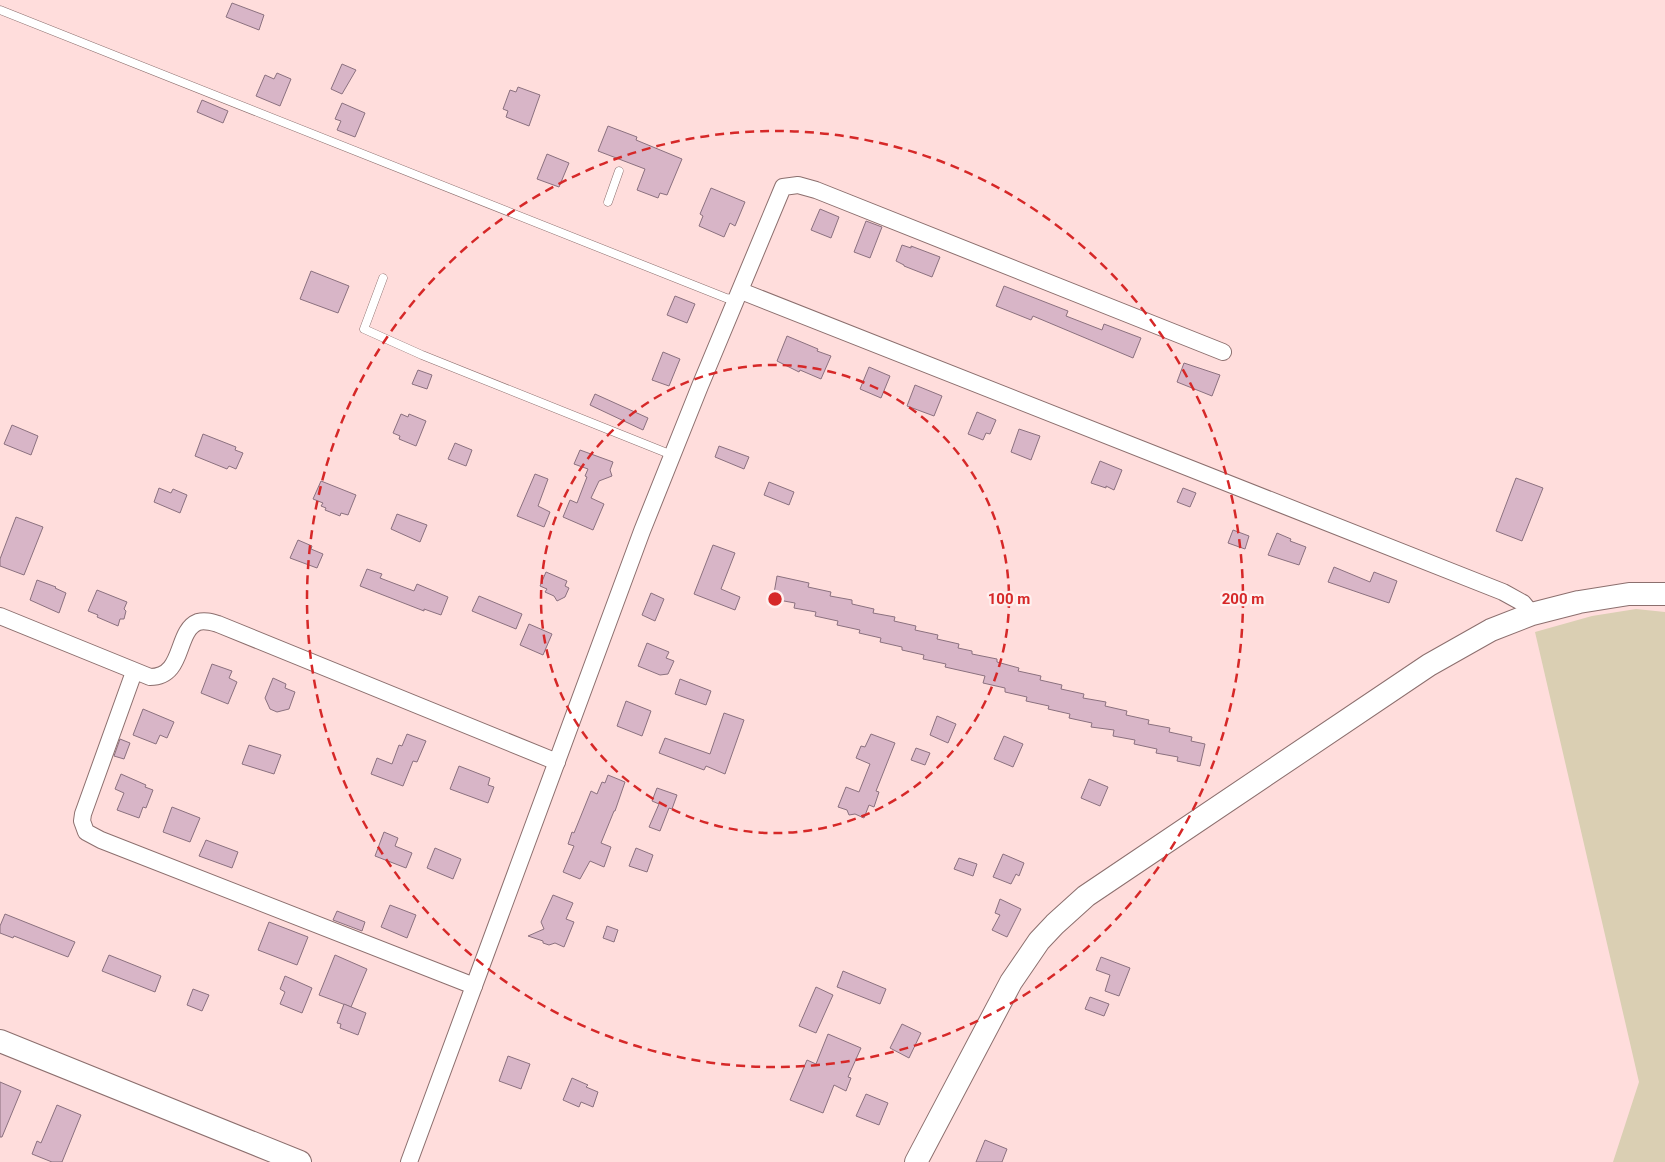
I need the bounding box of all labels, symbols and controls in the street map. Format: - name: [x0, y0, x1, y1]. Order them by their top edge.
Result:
- centre of rings: [766, 590, 784, 608]
- text: 100 m: [988, 590, 1030, 608]
- text: 200 m: [1222, 590, 1264, 608]

